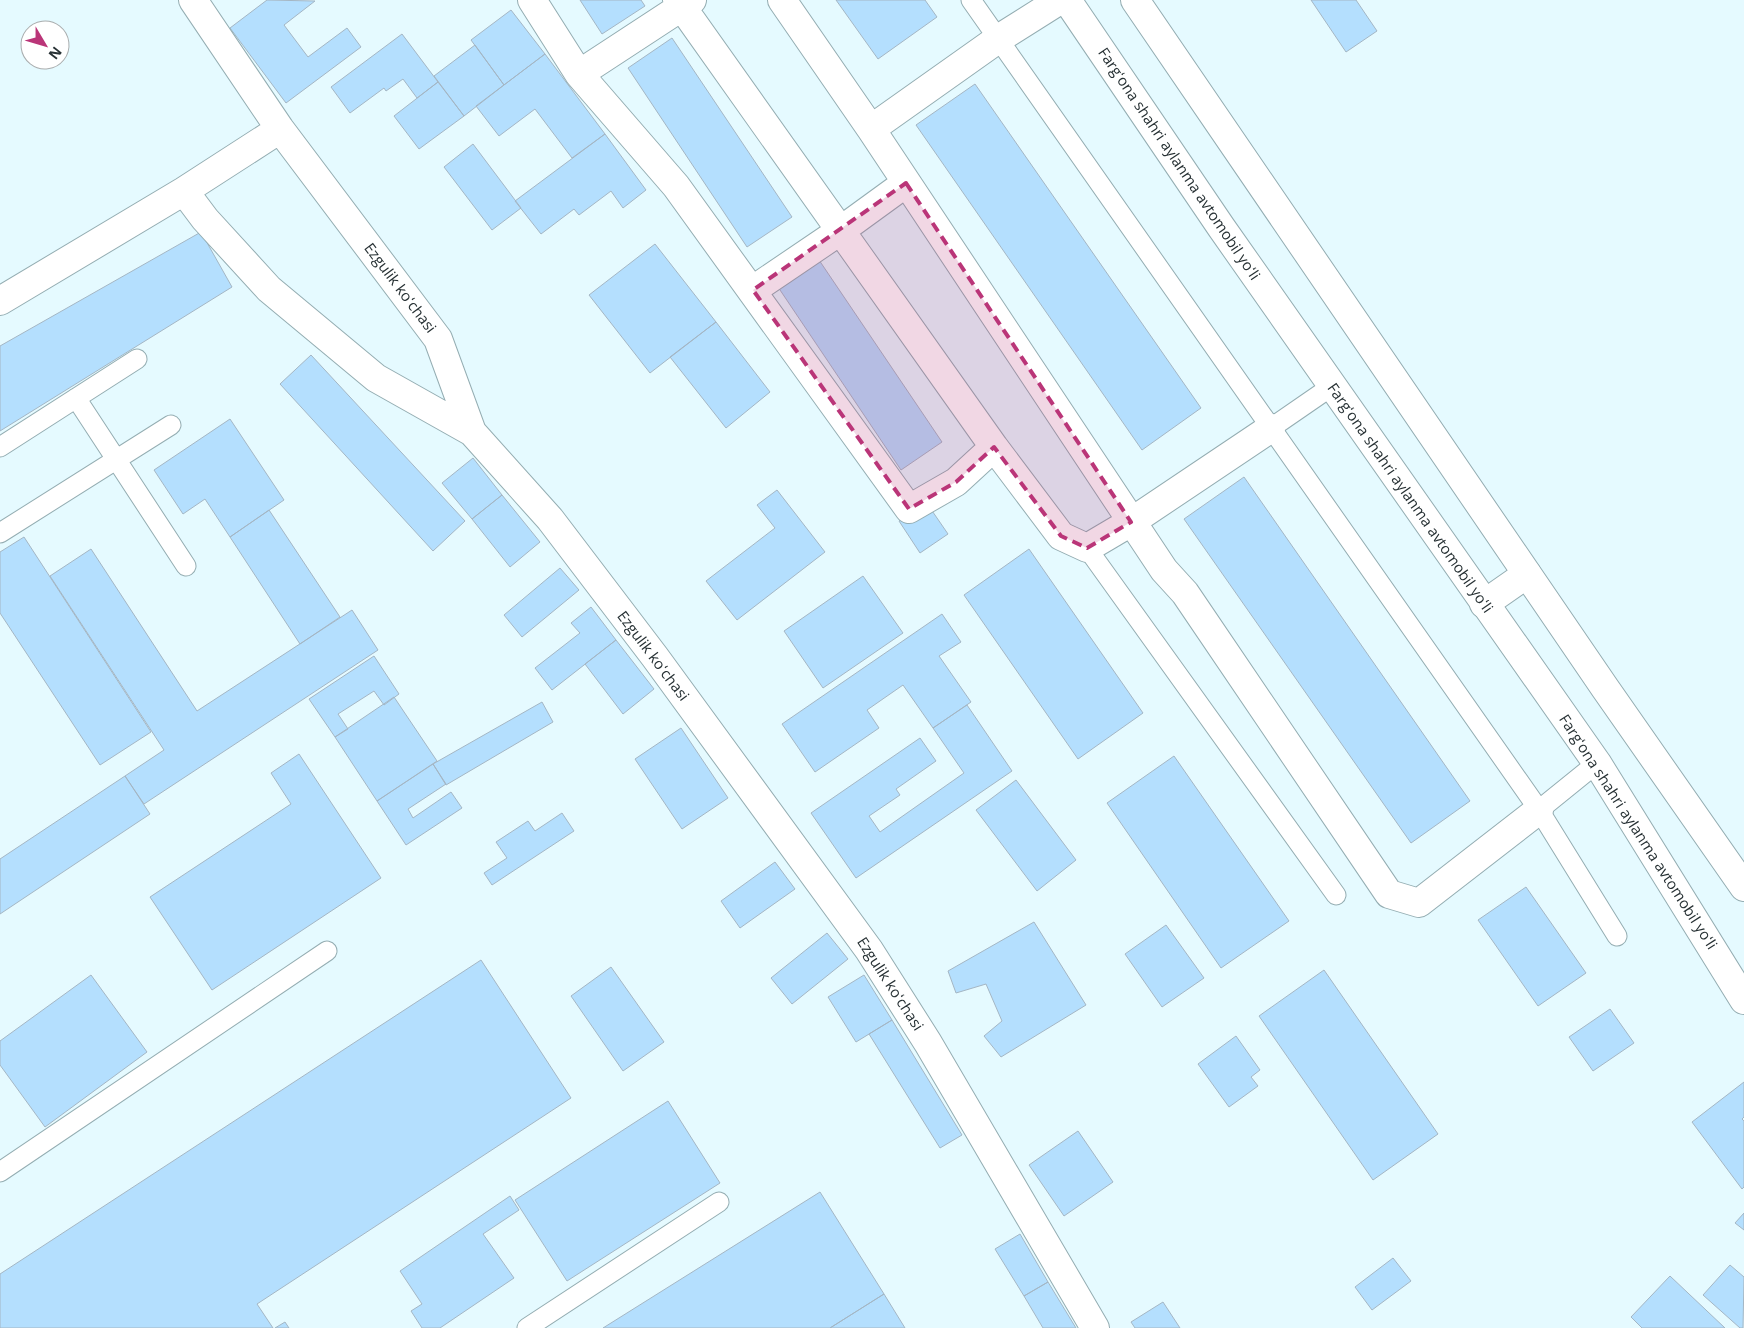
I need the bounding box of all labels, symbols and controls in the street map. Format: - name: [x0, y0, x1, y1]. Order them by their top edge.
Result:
- north arrow: [20, 20, 70, 70]
- text: N: [45, 43, 67, 64]
- street label: Fargʻona shahri aylanma avtomobil yoʻli: [1094, 43, 1265, 284]
- street label: Ezgulik koʻchasi: [360, 238, 441, 337]
- street label: Fargʻona shahri aylanma avtomobil yoʻli: [1323, 379, 1498, 616]
- street label: Ezgulik koʻchasi: [613, 606, 694, 705]
- street label: Fargʻona shahri aylanma avtomobil yoʻli: [1555, 710, 1722, 953]
- street label: Ezgulik koʻchasi: [853, 933, 929, 1034]

